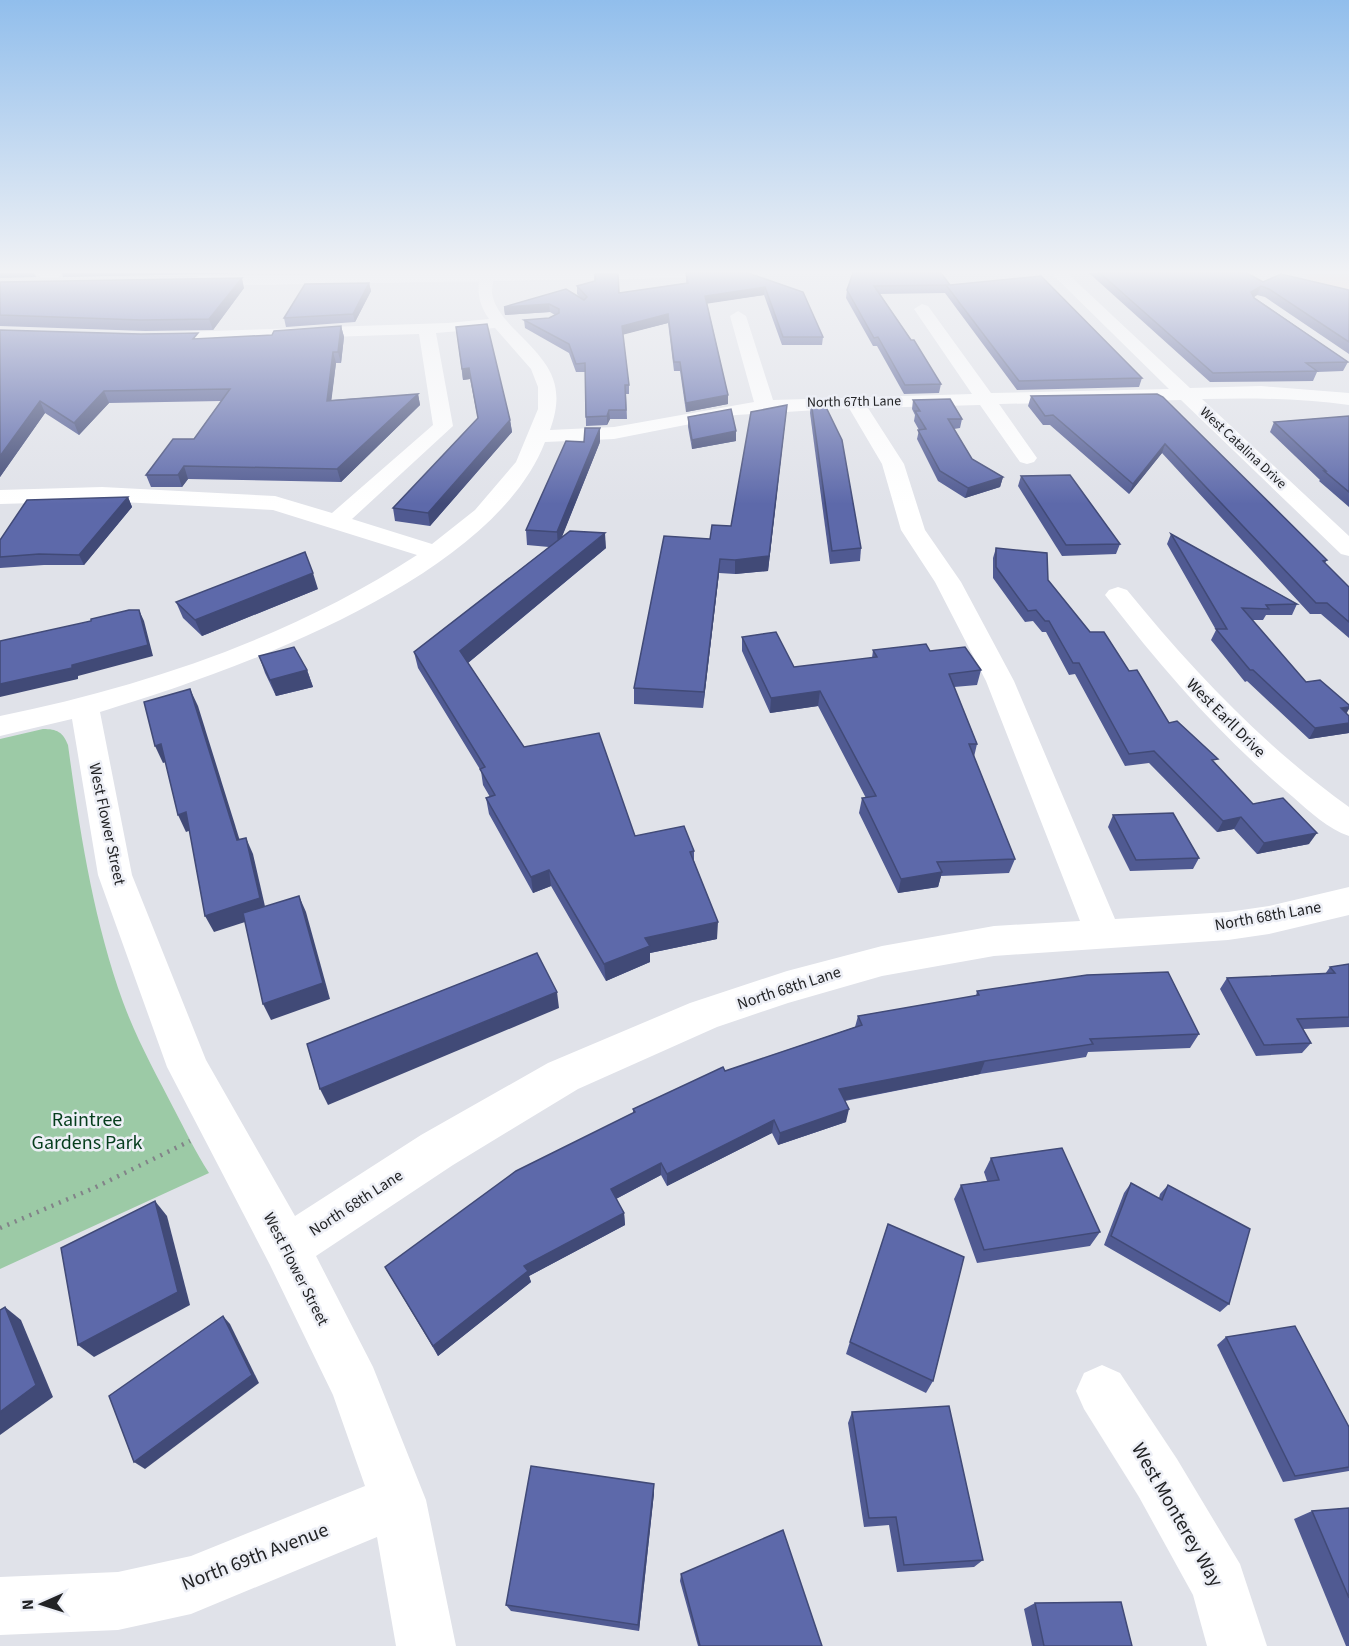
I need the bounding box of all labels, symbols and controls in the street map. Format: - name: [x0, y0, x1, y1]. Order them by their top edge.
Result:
- street label: North 67th Lane: [807, 391, 901, 413]
- street label: West Catalina Drive: [1195, 402, 1291, 494]
- street label: West Earll Drive: [1182, 674, 1270, 762]
- street label: West Flower Street: [83, 761, 131, 888]
- street label: North 68th Lane: [1213, 896, 1323, 936]
- street label: North 68th Lane: [734, 961, 844, 1015]
- park label: Raintree Gardens Park: [32, 1106, 143, 1157]
- street label: North 68th Lane: [305, 1164, 407, 1242]
- street label: West Flower Street: [258, 1209, 334, 1330]
- street label: West Monterey Way: [1124, 1438, 1230, 1593]
- street label: North 69th Avenue: [177, 1516, 333, 1598]
- north arrow: [12, 1574, 72, 1634]
- text: N: [17, 1599, 39, 1611]

